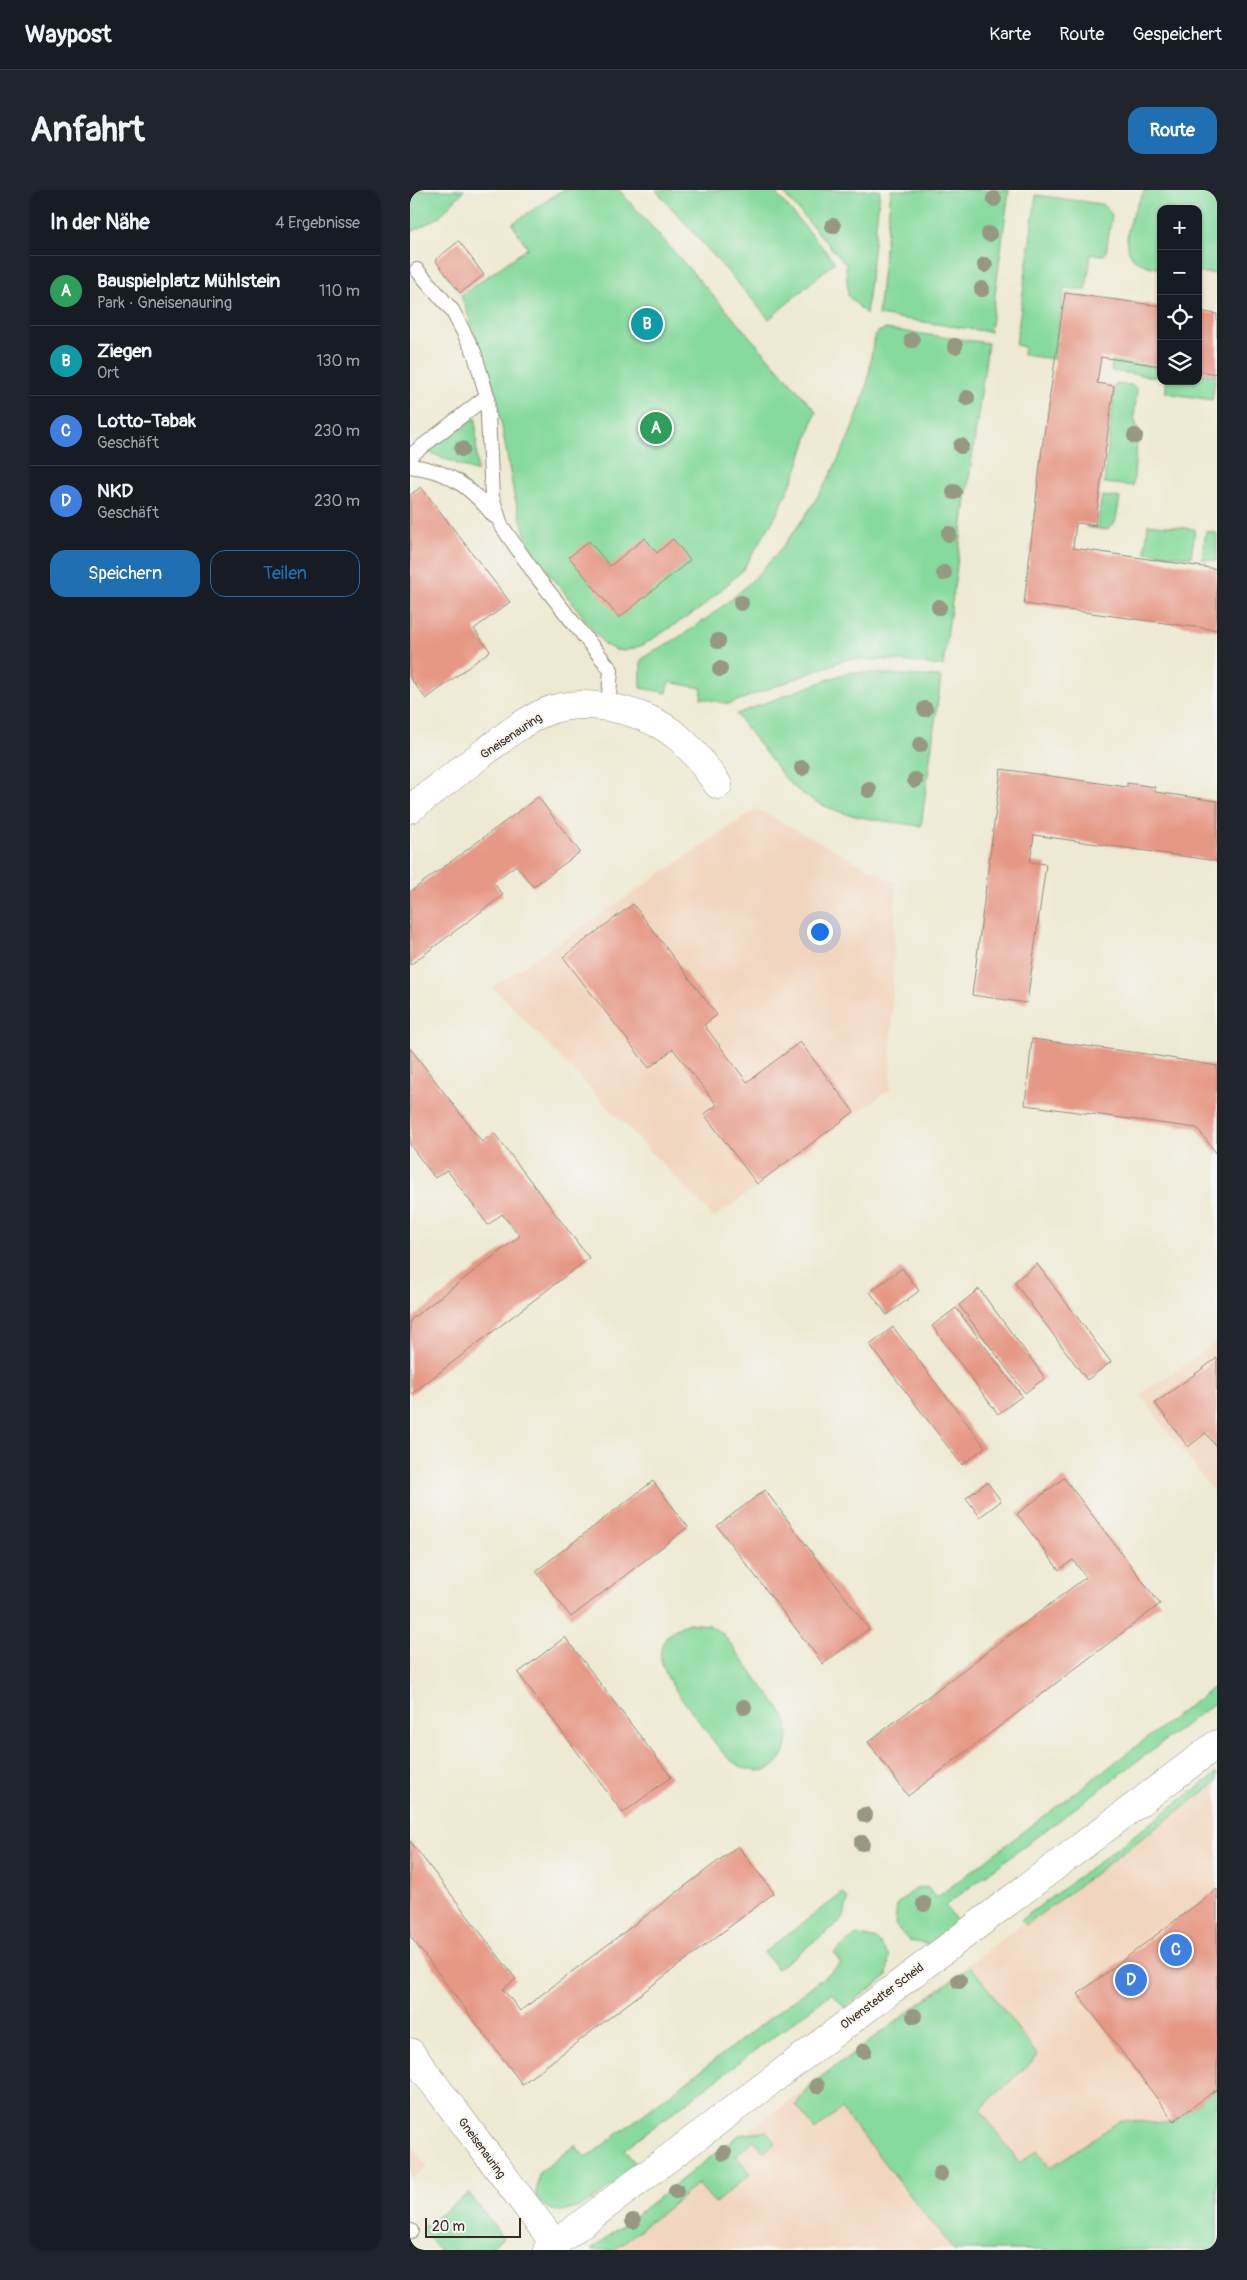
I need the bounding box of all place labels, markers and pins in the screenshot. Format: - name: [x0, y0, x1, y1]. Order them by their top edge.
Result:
- pin: B: [631, 305, 663, 343]
- pin: A: [640, 409, 672, 447]
- pin: C: [1160, 1931, 1192, 1969]
- pin: D: [1115, 1961, 1147, 1999]

